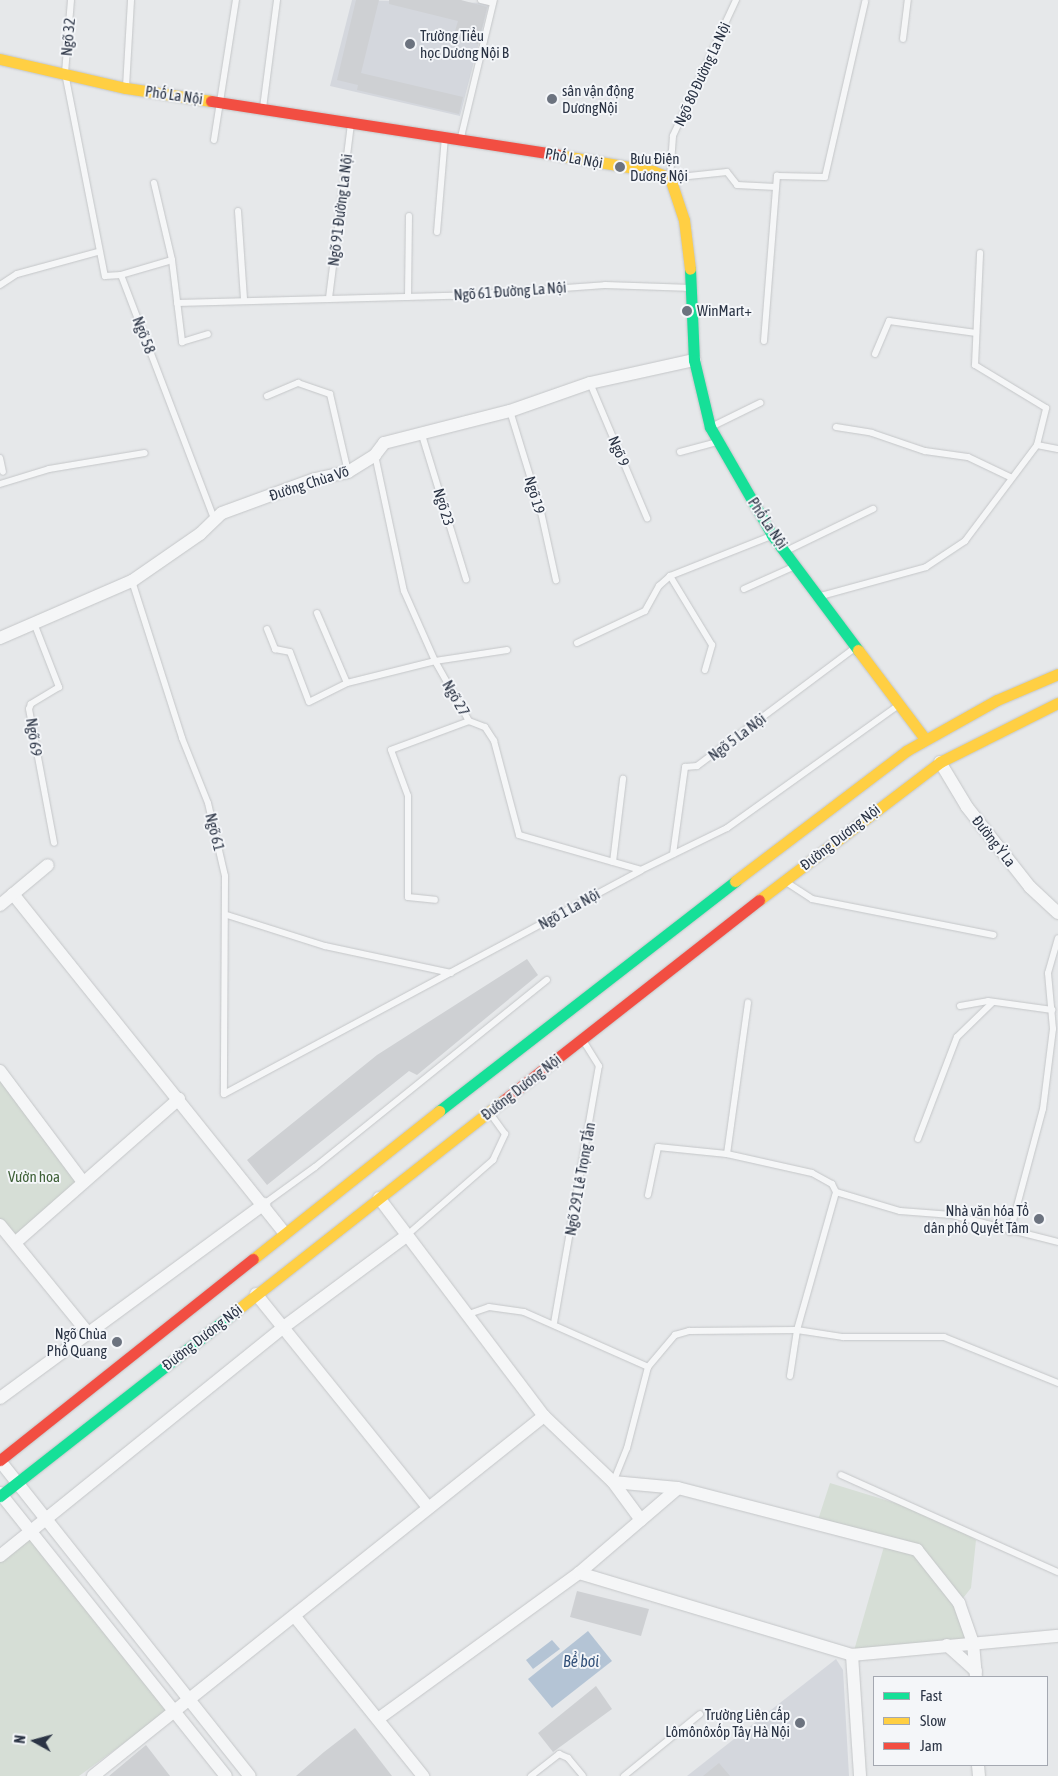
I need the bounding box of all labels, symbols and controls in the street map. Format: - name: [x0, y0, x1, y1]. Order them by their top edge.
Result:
- street label: Ngõ 32: [57, 17, 79, 57]
- street label: Ngõ 80 Đường La Nội: [670, 19, 734, 129]
- place label: Trường Tiểu học Dương Nội B: [420, 26, 509, 61]
- marker: Trường Tiểu học Dương Nội B: [404, 38, 416, 50]
- place label: sân vận động DươngNội: [562, 81, 634, 116]
- street label: Phố La Nội: [144, 82, 204, 108]
- marker: sân vận động DươngNội: [546, 93, 558, 105]
- street label: Phố La Nội: [544, 144, 604, 172]
- place label: Bưu Điện Dương Nội: [630, 149, 688, 184]
- street label: Ngõ 91 Đường La Nội: [324, 153, 356, 267]
- marker: Bưu Điện Dương Nội: [614, 161, 626, 173]
- street label: Ngõ 61 Đường La Nội: [453, 278, 567, 304]
- place label: WinMart+: [697, 302, 752, 320]
- marker: WinMart+: [681, 305, 693, 317]
- street label: Ngõ 58: [129, 314, 159, 356]
- street label: Ngõ 9: [605, 433, 633, 469]
- street label: Đường Chùa Võ: [267, 462, 351, 504]
- street label: Ngõ 19: [521, 474, 549, 516]
- street label: Ngõ 23: [430, 486, 458, 528]
- street label: Phố La Nội: [744, 494, 792, 552]
- street label: Ngõ 27: [439, 677, 473, 719]
- street label: Ngõ 5 La Nội: [705, 710, 769, 764]
- street label: Ngõ 69: [22, 717, 46, 757]
- street label: Đường Dương Nội: [797, 800, 883, 874]
- street label: Ngõ 61: [202, 811, 228, 853]
- street label: Đường Ỷ La: [968, 812, 1020, 870]
- street label: Ngõ 1 La Nội: [535, 885, 603, 933]
- street label: Đường Dương Nội: [478, 1050, 564, 1124]
- street label: Ngõ 291 Lê Trọng Tấn: [561, 1121, 599, 1237]
- park label: Vườn hoa: [8, 1168, 60, 1186]
- place label: Nhà văn hóa Tổ dân phố Quyết Tâm: [924, 1201, 1029, 1236]
- marker: Nhà văn hóa Tổ dân phố Quyết Tâm: [1033, 1213, 1045, 1225]
- street label: Đường Dương Nội: [159, 1300, 245, 1374]
- place label: Ngõ Chùa Phổ Quang: [47, 1324, 107, 1359]
- marker: Ngõ Chùa Phổ Quang: [111, 1336, 123, 1348]
- water label: Bể bơi: [563, 1651, 599, 1671]
- legend: [873, 1676, 1048, 1766]
- text: Fast: [920, 1687, 942, 1704]
- place label: Trường Liên cấp Lômônôxốp Tây Hà Nội: [665, 1705, 790, 1740]
- text: Slow: [920, 1712, 946, 1729]
- north arrow: [10, 1716, 60, 1766]
- marker: Trường Liên cấp Lômônôxốp Tây Hà Nội: [794, 1717, 806, 1729]
- text: N: [12, 1734, 29, 1744]
- text: Jam: [920, 1737, 943, 1754]

